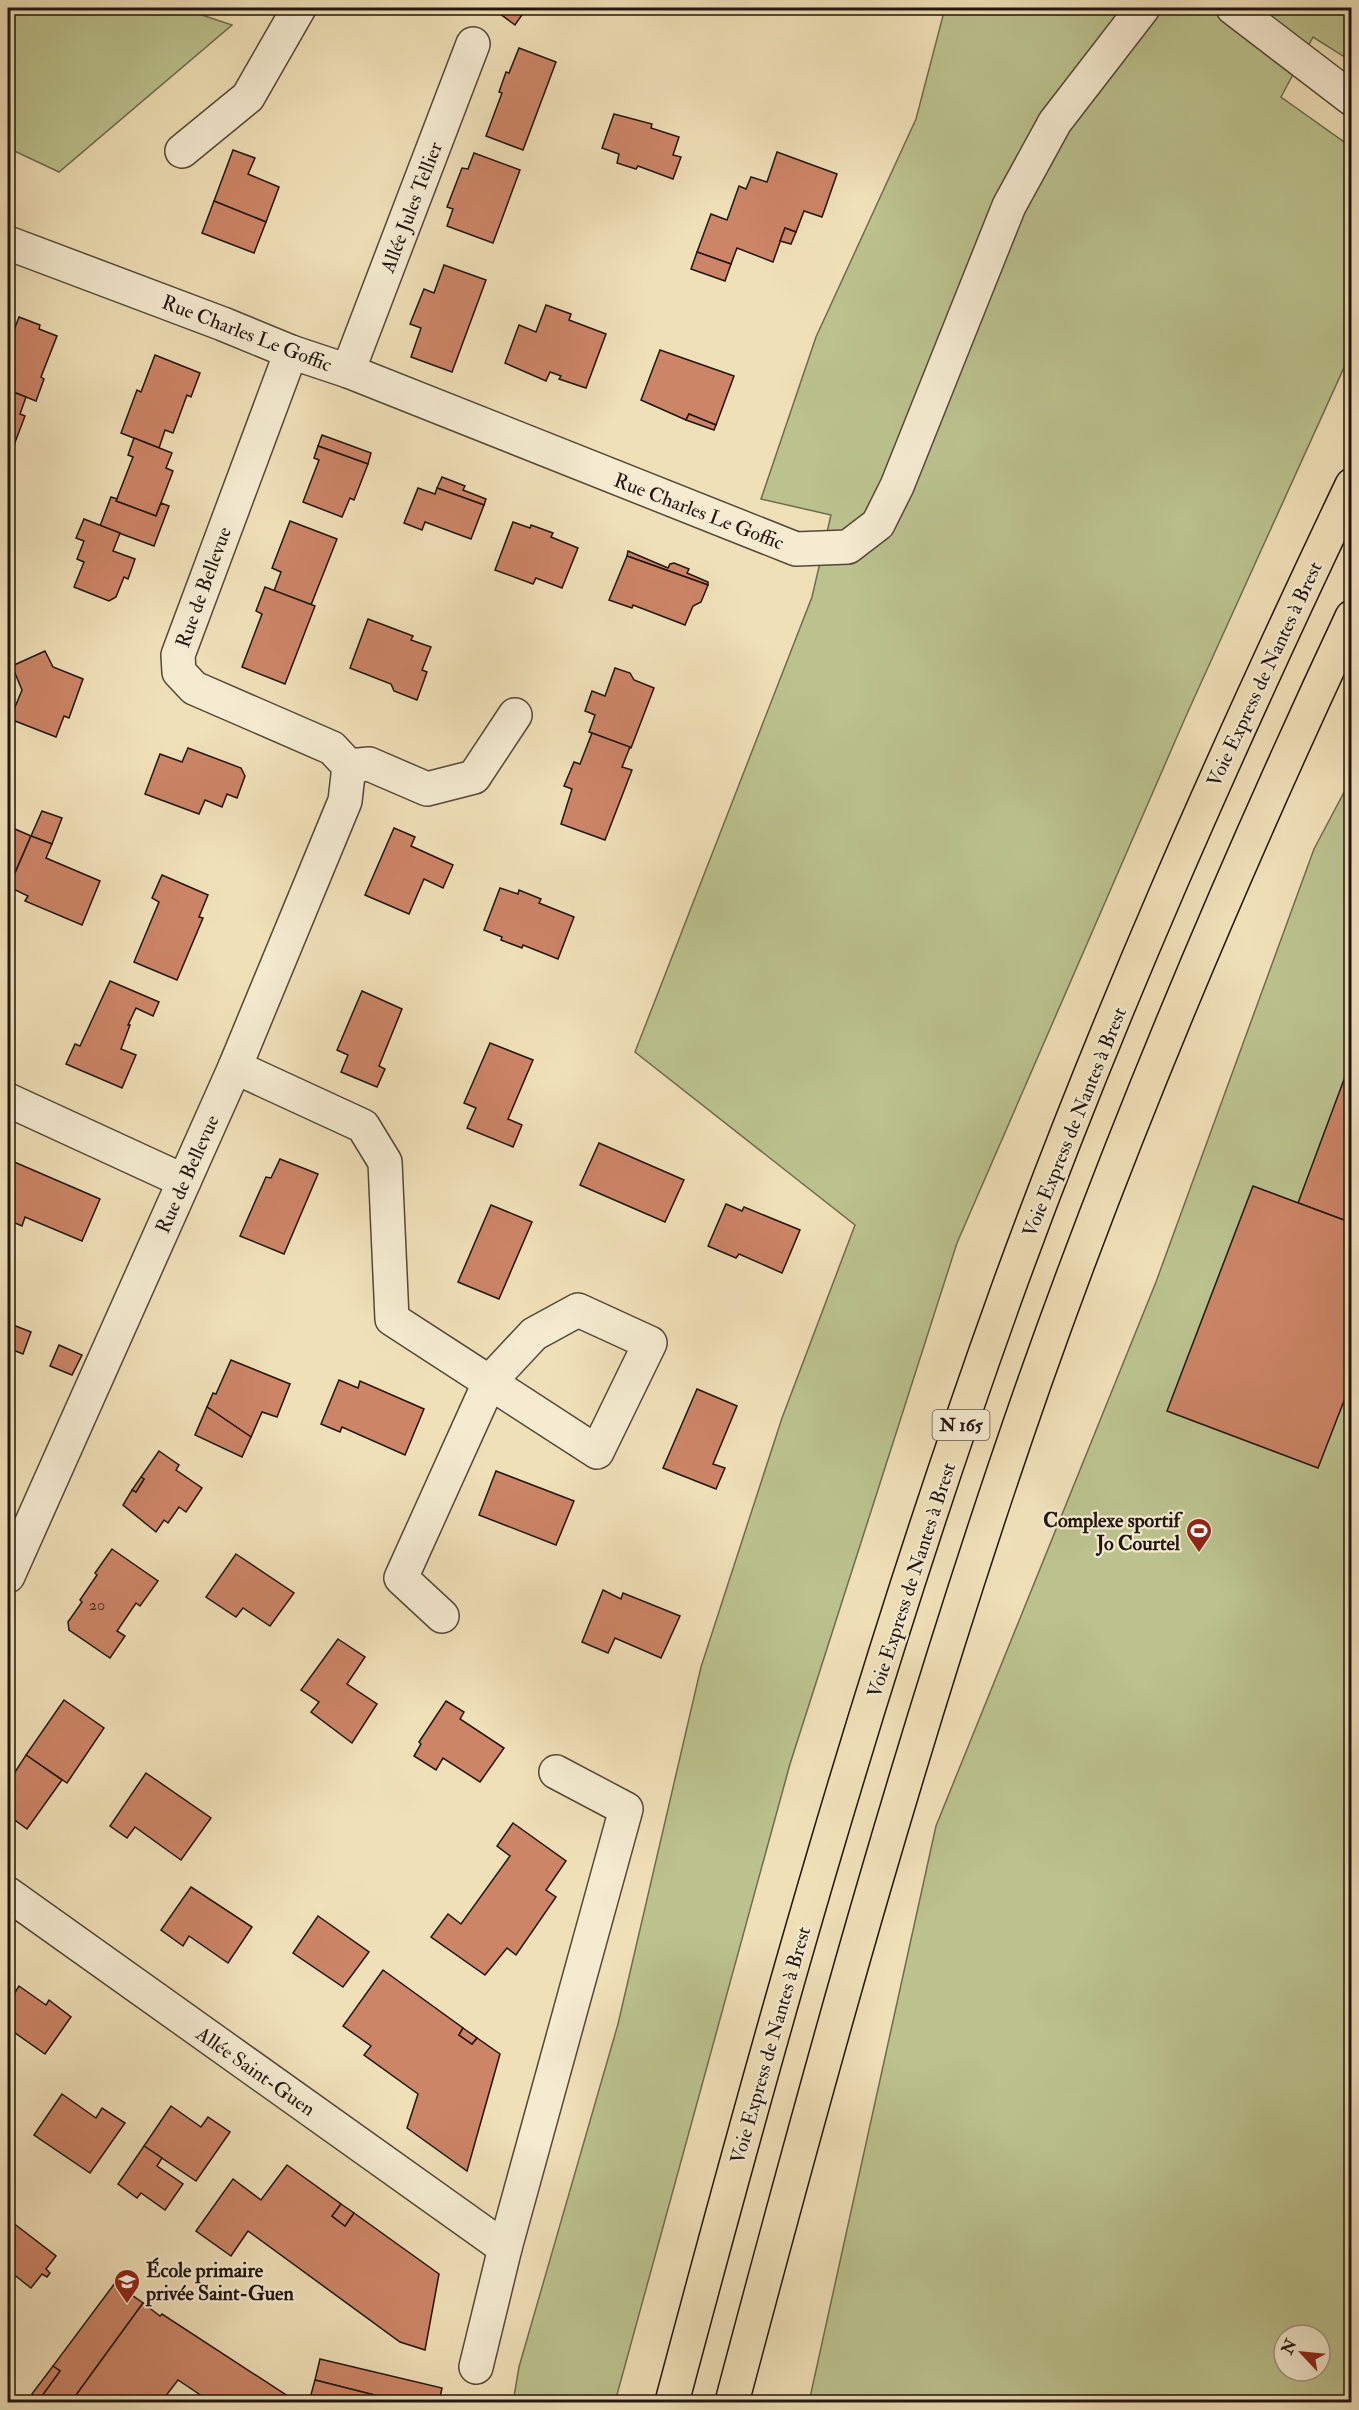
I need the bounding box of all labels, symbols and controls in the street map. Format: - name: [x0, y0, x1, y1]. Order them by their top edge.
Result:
- street label: Allée Jules Tellier: [375, 138, 448, 277]
- street label: Rue Charles Le Goffic: [158, 290, 335, 377]
- street label: Rue Charles Le Goffic: [610, 468, 787, 555]
- street label: Rue de Bellevue: [170, 523, 237, 651]
- street label: Voie Express de Nantes à Brest: [1201, 557, 1329, 791]
- street label: Voie Express de Nantes à Brest: [1017, 1003, 1133, 1241]
- street label: Rue de Bellevue: [150, 1111, 225, 1237]
- road number: N 165: [932, 1410, 990, 1440]
- street label: Voie Express de Nantes à Brest: [862, 1459, 962, 1701]
- place label: Complexe sportif Jo Courtel: [1043, 1508, 1184, 1556]
- sports icon: Complexe sportif Jo Courtel: [1184, 1516, 1214, 1554]
- house number: 20: [89, 1595, 105, 1615]
- street label: Voie Express de Nantes à Brest: [725, 1923, 817, 2167]
- street label: Allée Saint-Guen: [191, 2021, 320, 2122]
- place label: École primaire privée Saint-Guen: [145, 2257, 294, 2307]
- school or university icon: École primaire privée Saint-Guen: [112, 2267, 142, 2305]
- north arrow: [1272, 2323, 1332, 2383]
- text: N: [1277, 2335, 1302, 2359]

